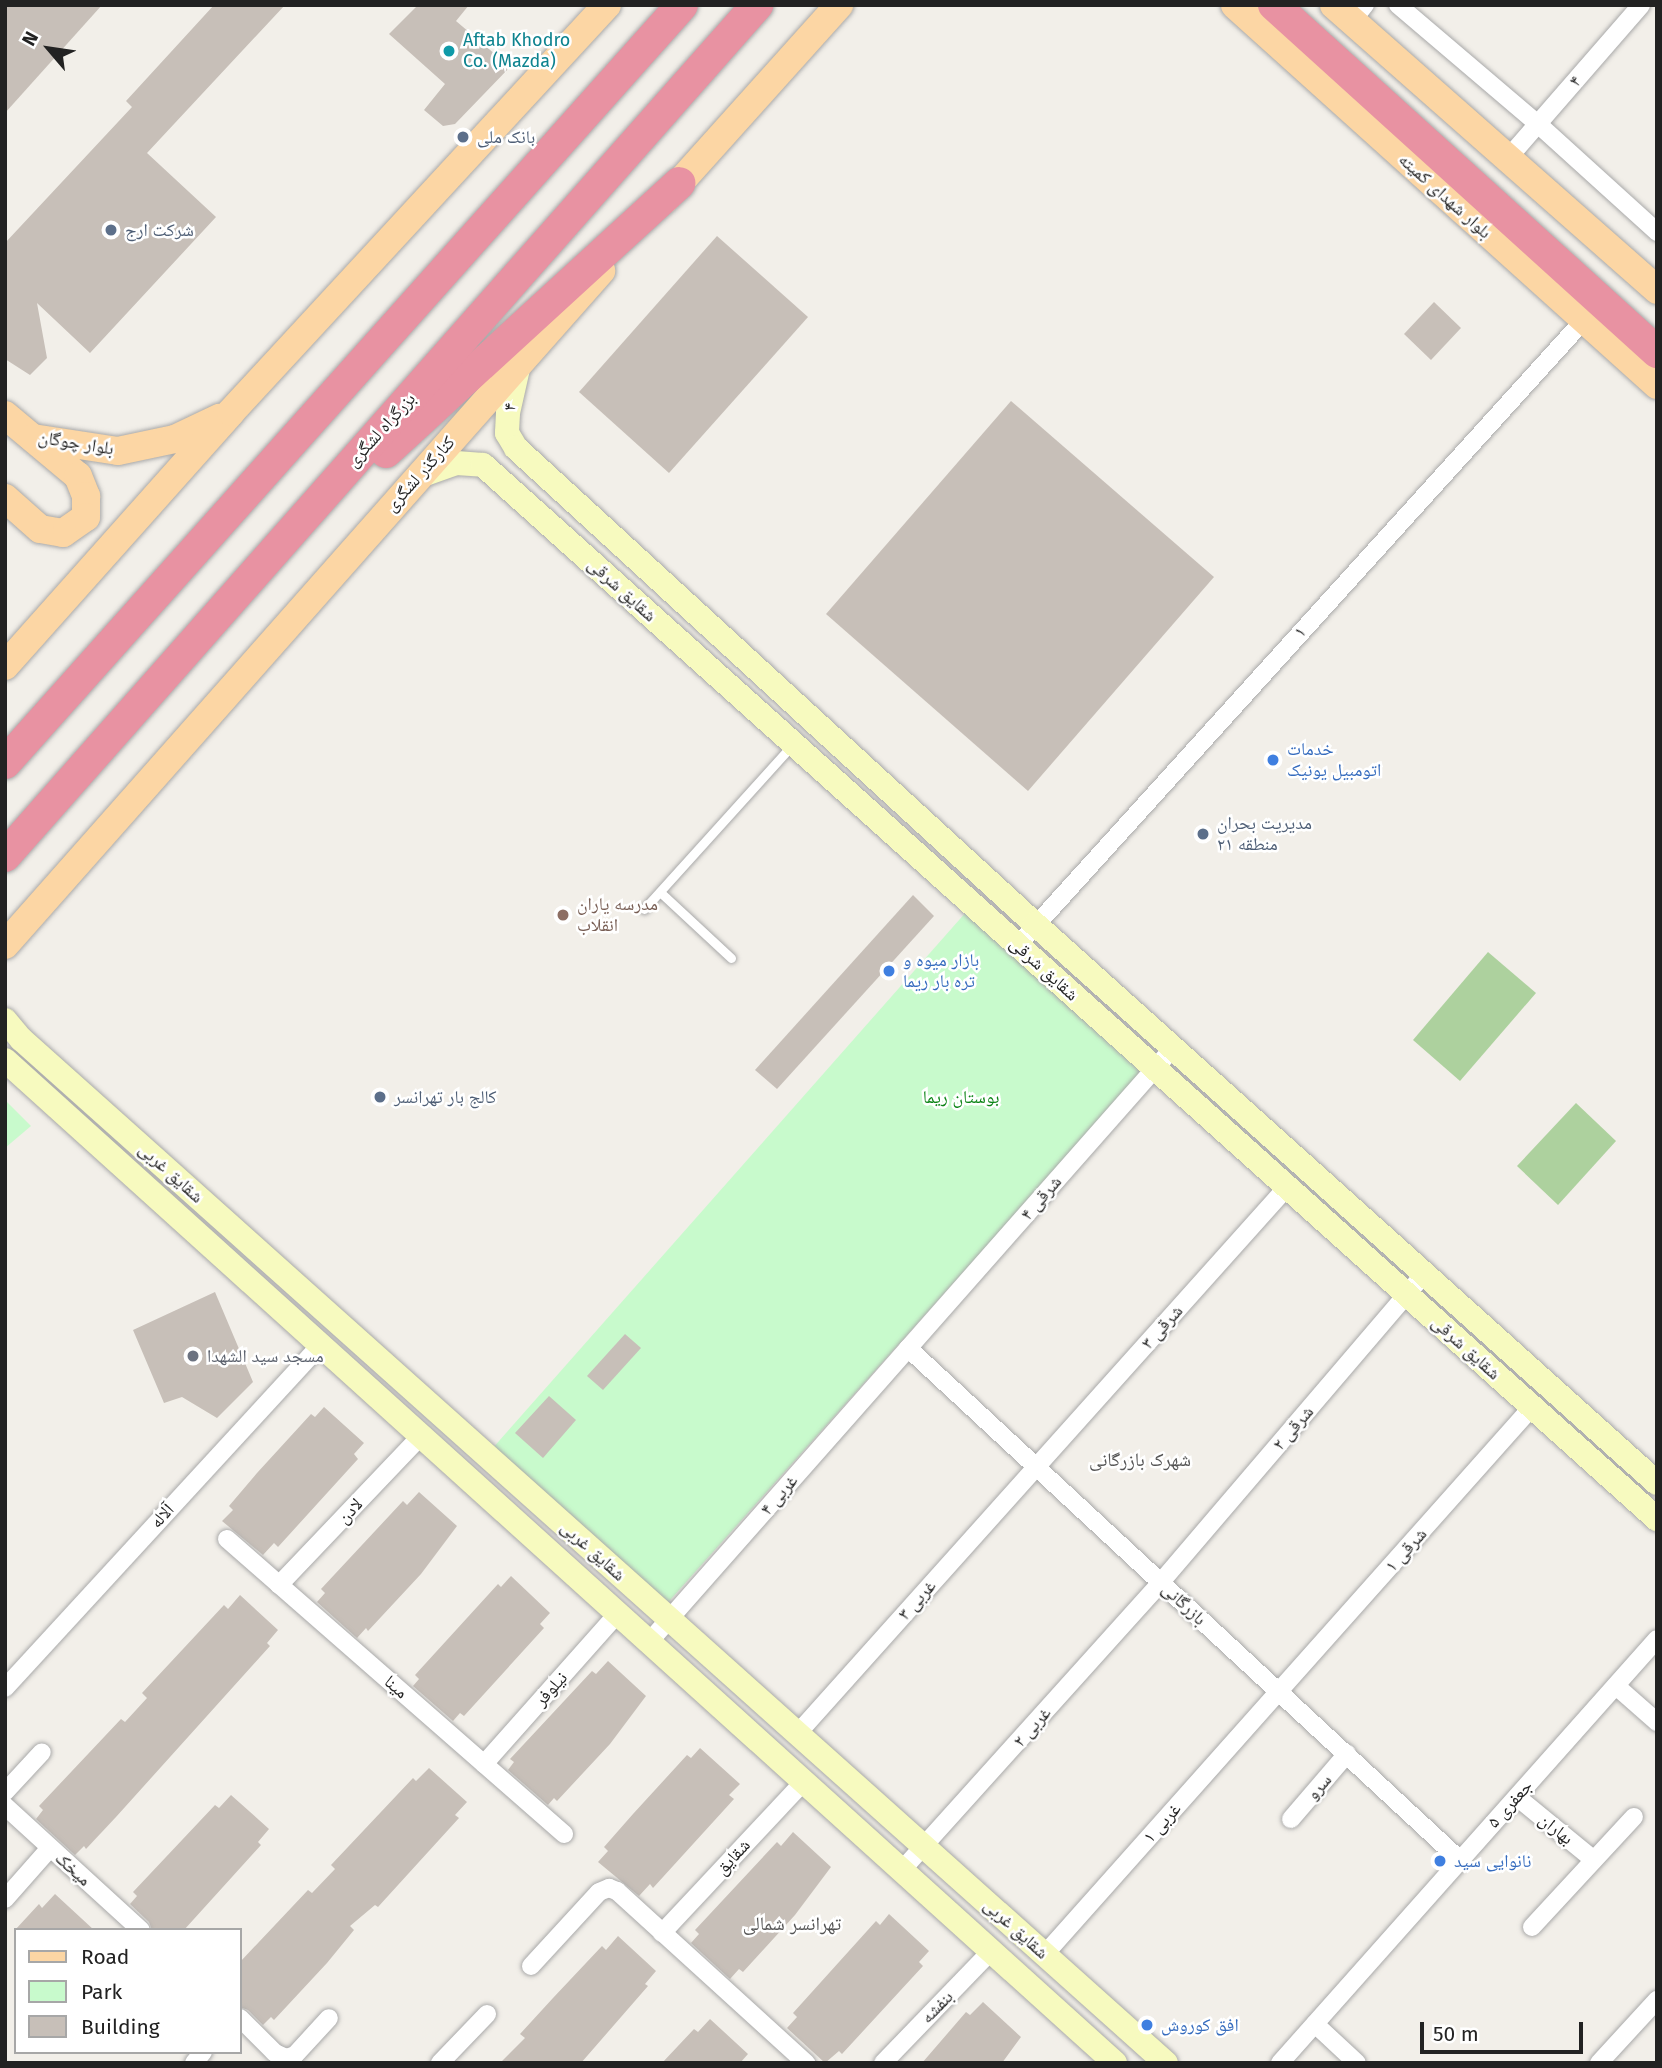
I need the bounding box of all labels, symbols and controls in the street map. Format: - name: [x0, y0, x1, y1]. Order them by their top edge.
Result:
- north arrow: [14, 14, 84, 84]
- text: N: [17, 27, 43, 50]
- place label: Aftab Khodro Co. (Mazda): [463, 30, 570, 72]
- marker: Aftab Khodro Co. (Mazda): [441, 43, 457, 59]
- street label: ۴: [1564, 71, 1586, 91]
- place label: بانک ملی: [477, 126, 535, 148]
- marker: بانک ملی: [455, 129, 471, 145]
- street label: بلوار شهدای کمیته: [1394, 149, 1496, 243]
- place label: شرکت ارج: [125, 219, 194, 241]
- marker: شرکت ارج: [103, 222, 119, 238]
- street label: بزرگراه لشگری: [342, 388, 420, 472]
- street label: ۴: [499, 401, 521, 413]
- street label: بلوار چوگان: [37, 426, 115, 460]
- street label: کنارگذر لشگری: [380, 432, 460, 516]
- street label: شقایق شرقی: [583, 554, 661, 626]
- street label: ۱: [1289, 622, 1311, 642]
- place label: خدمات اتومبیل یونیک: [1287, 739, 1381, 782]
- marker: خدمات اتومبیل یونیک: [1265, 752, 1281, 768]
- place label: مدیریت بحران منطقه ۲۱: [1217, 813, 1312, 856]
- marker: مدیریت بحران منطقه ۲۱: [1195, 826, 1211, 842]
- place label: مدرسه یاران انقلاب: [577, 894, 658, 936]
- marker: مدرسه یاران انقلاب: [555, 907, 571, 923]
- street label: شقایق شرقی: [1005, 933, 1083, 1005]
- place label: بازار میوه و تره بار ریما: [903, 950, 979, 992]
- marker: بازار میوه و تره بار ریما: [881, 963, 897, 979]
- place label: کالج بار تهرانسر: [394, 1086, 497, 1108]
- park label: بوستان ریما: [923, 1086, 999, 1108]
- marker: کالج بار تهرانسر: [372, 1089, 388, 1105]
- street label: شقایق غربی: [134, 1138, 208, 1208]
- street label: ۴ شرقی: [1016, 1171, 1066, 1225]
- street label: ۳ شرقی: [1137, 1300, 1187, 1354]
- street label: شقایق شرقی: [1427, 1312, 1505, 1384]
- place label: مسجد سید الشهدا: [207, 1345, 324, 1367]
- marker: مسجد سید الشهدا: [185, 1348, 201, 1364]
- street label: ۲ شرقی: [1268, 1401, 1318, 1455]
- district label: شهرک بازرگانی: [1089, 1449, 1191, 1471]
- street label: ۴ غربی: [756, 1470, 802, 1520]
- street label: لادن: [333, 1494, 367, 1528]
- street label: آلاله: [145, 1499, 179, 1533]
- street label: شقایق غربی: [556, 1516, 630, 1586]
- street label: ۱ شرقی: [1381, 1523, 1431, 1577]
- street label: ۳ غربی: [893, 1575, 941, 1625]
- street label: بازرگانی: [1157, 1578, 1211, 1630]
- street label: نیلوفر: [530, 1667, 572, 1711]
- street label: مینا: [380, 1671, 412, 1703]
- street label: ۲ غربی: [1008, 1702, 1056, 1752]
- street label: سرو: [1302, 1770, 1336, 1804]
- street label: جعفری ۵: [1483, 1776, 1537, 1832]
- street label: ۱ غربی: [1138, 1798, 1186, 1848]
- street label: بهاران: [1534, 1809, 1578, 1849]
- street label: شقایق: [711, 1835, 755, 1879]
- street label: میخک: [51, 1847, 95, 1891]
- place label: نانوایی سید: [1454, 1850, 1531, 1872]
- marker: نانوایی سید: [1432, 1853, 1448, 1869]
- street label: شقایق غربی: [979, 1894, 1053, 1964]
- district label: تهرانسر شمالی: [743, 1913, 841, 1935]
- legend: [14, 1928, 242, 2054]
- text: Road: [81, 1944, 129, 1970]
- text: Park: [81, 1979, 122, 2005]
- street label: بنفشه: [916, 1986, 958, 2028]
- scale bar: [1424, 2008, 1587, 2052]
- text: Building: [81, 2014, 160, 2040]
- place label: افق کوروش: [1161, 2014, 1239, 2036]
- marker: افق کوروش: [1139, 2017, 1155, 2033]
- text: 50 m: [1433, 2021, 1479, 2047]

